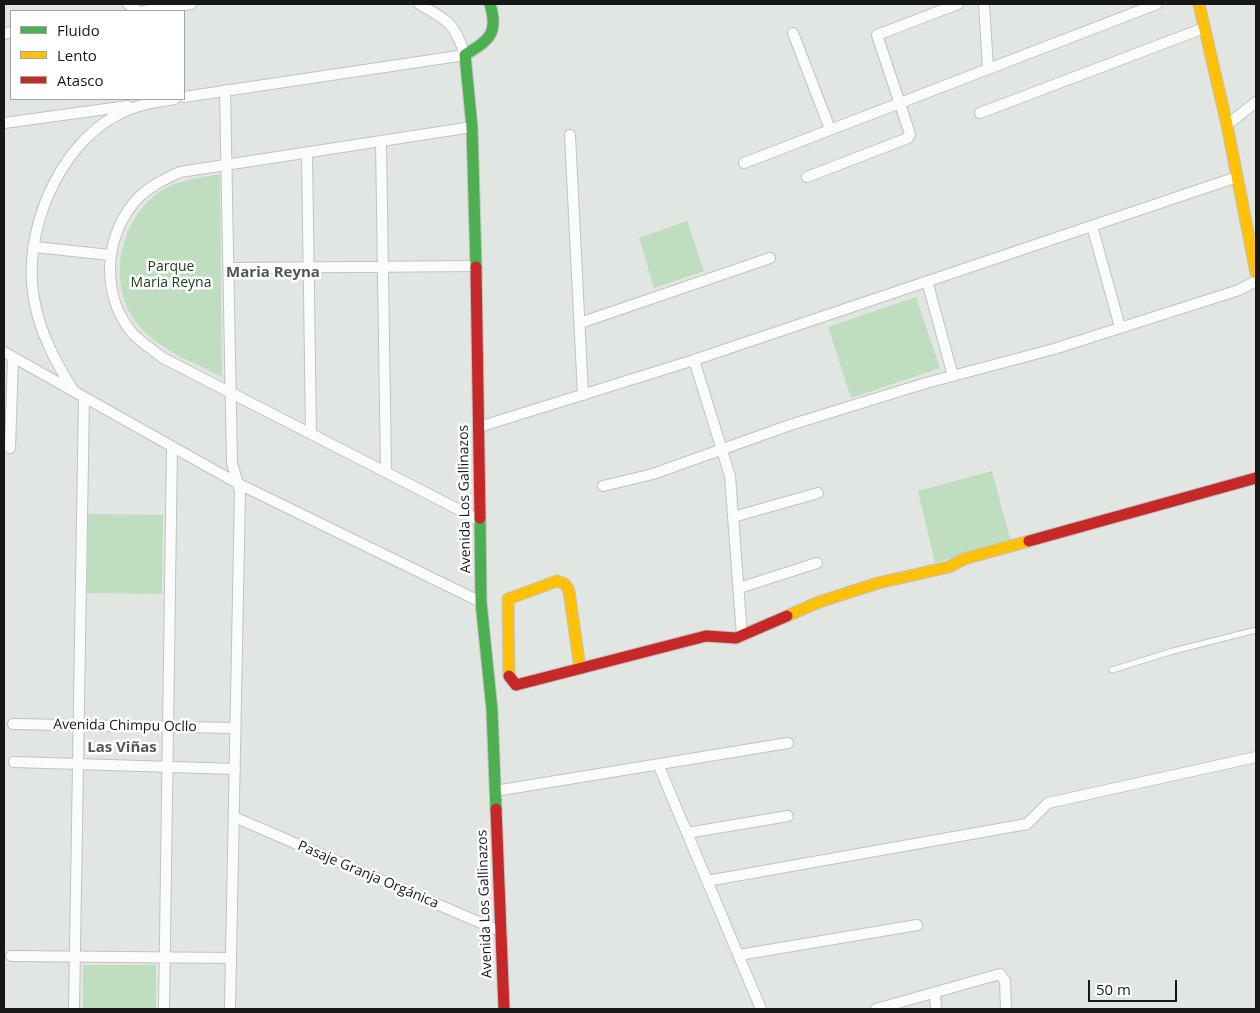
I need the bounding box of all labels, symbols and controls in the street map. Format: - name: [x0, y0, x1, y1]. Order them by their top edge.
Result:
- legend: [10, 10, 185, 100]
- text: Fluido: [57, 20, 100, 40]
- text: Lento: [57, 45, 97, 65]
- text: Atasco: [57, 70, 104, 90]
- park label: Parque Maria Reyna: [131, 259, 211, 292]
- district label: Maria Reyna: [226, 264, 320, 282]
- street label: Avenida Los Gallinazos: [455, 425, 475, 573]
- street label: Avenida Chimpu Ocllo: [53, 716, 197, 736]
- district label: Las Viñas: [87, 739, 157, 757]
- street label: Avenida Los Gallinazos: [474, 830, 496, 978]
- street label: Pasaje Granja Orgánica: [295, 838, 441, 912]
- scale bar: [1090, 970, 1179, 1002]
- text: 50 m: [1096, 979, 1131, 999]

